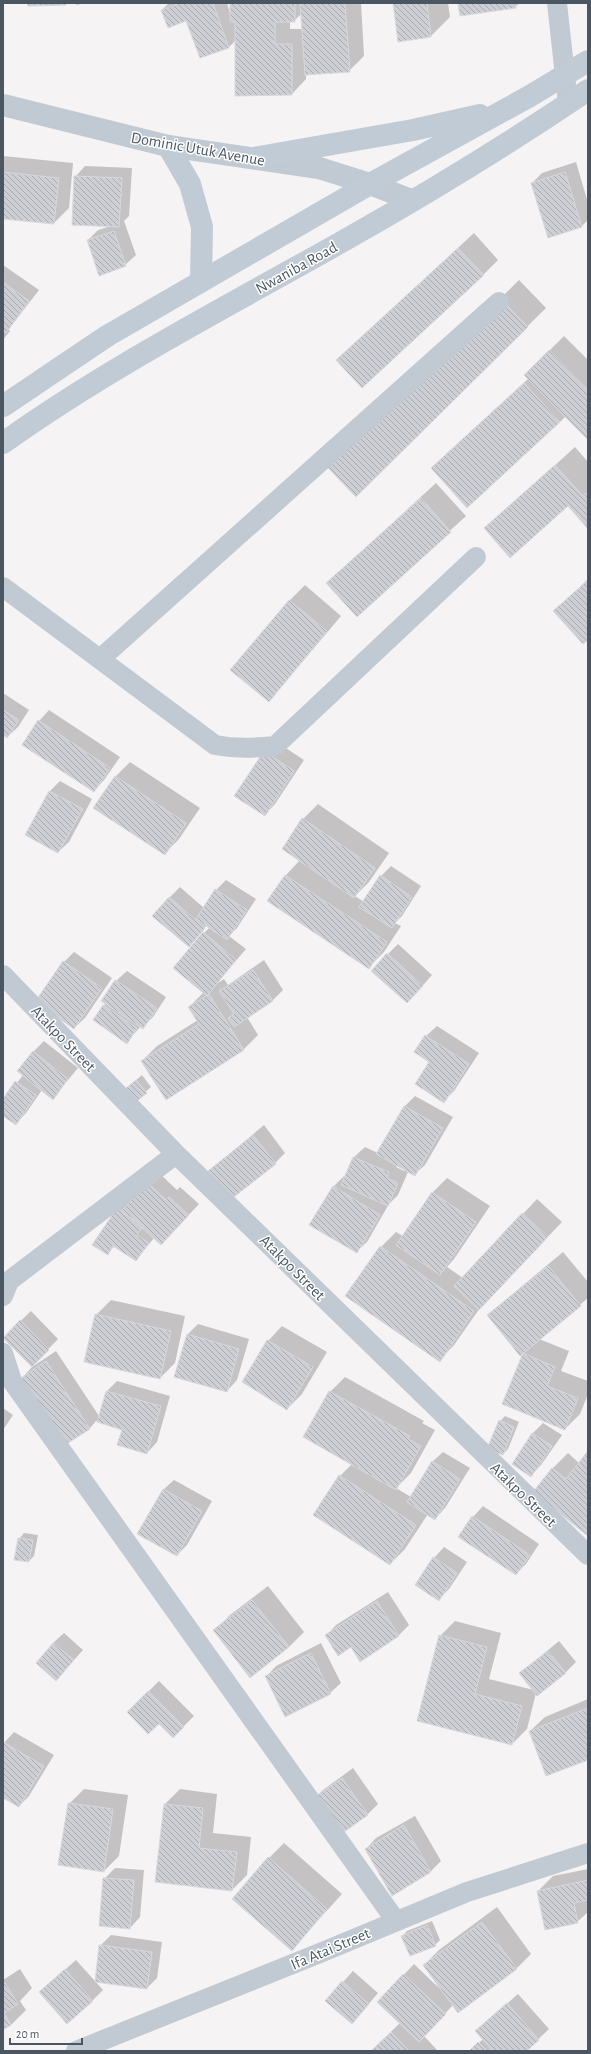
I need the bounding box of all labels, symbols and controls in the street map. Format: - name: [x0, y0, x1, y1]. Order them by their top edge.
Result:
- street label: Dominic Utuk Avenue: [130, 129, 266, 169]
- street label: Nwaniba Road: [253, 239, 340, 297]
- street label: Atakpo Street: [28, 1003, 99, 1075]
- street label: Atakpo Street: [257, 1232, 328, 1303]
- street label: Atakpo Street: [487, 1459, 559, 1530]
- street label: Ifa Atai Street: [288, 1925, 372, 1973]
- scale bar: [10, 2020, 82, 2046]
- text: 20 m: [16, 2028, 39, 2040]

